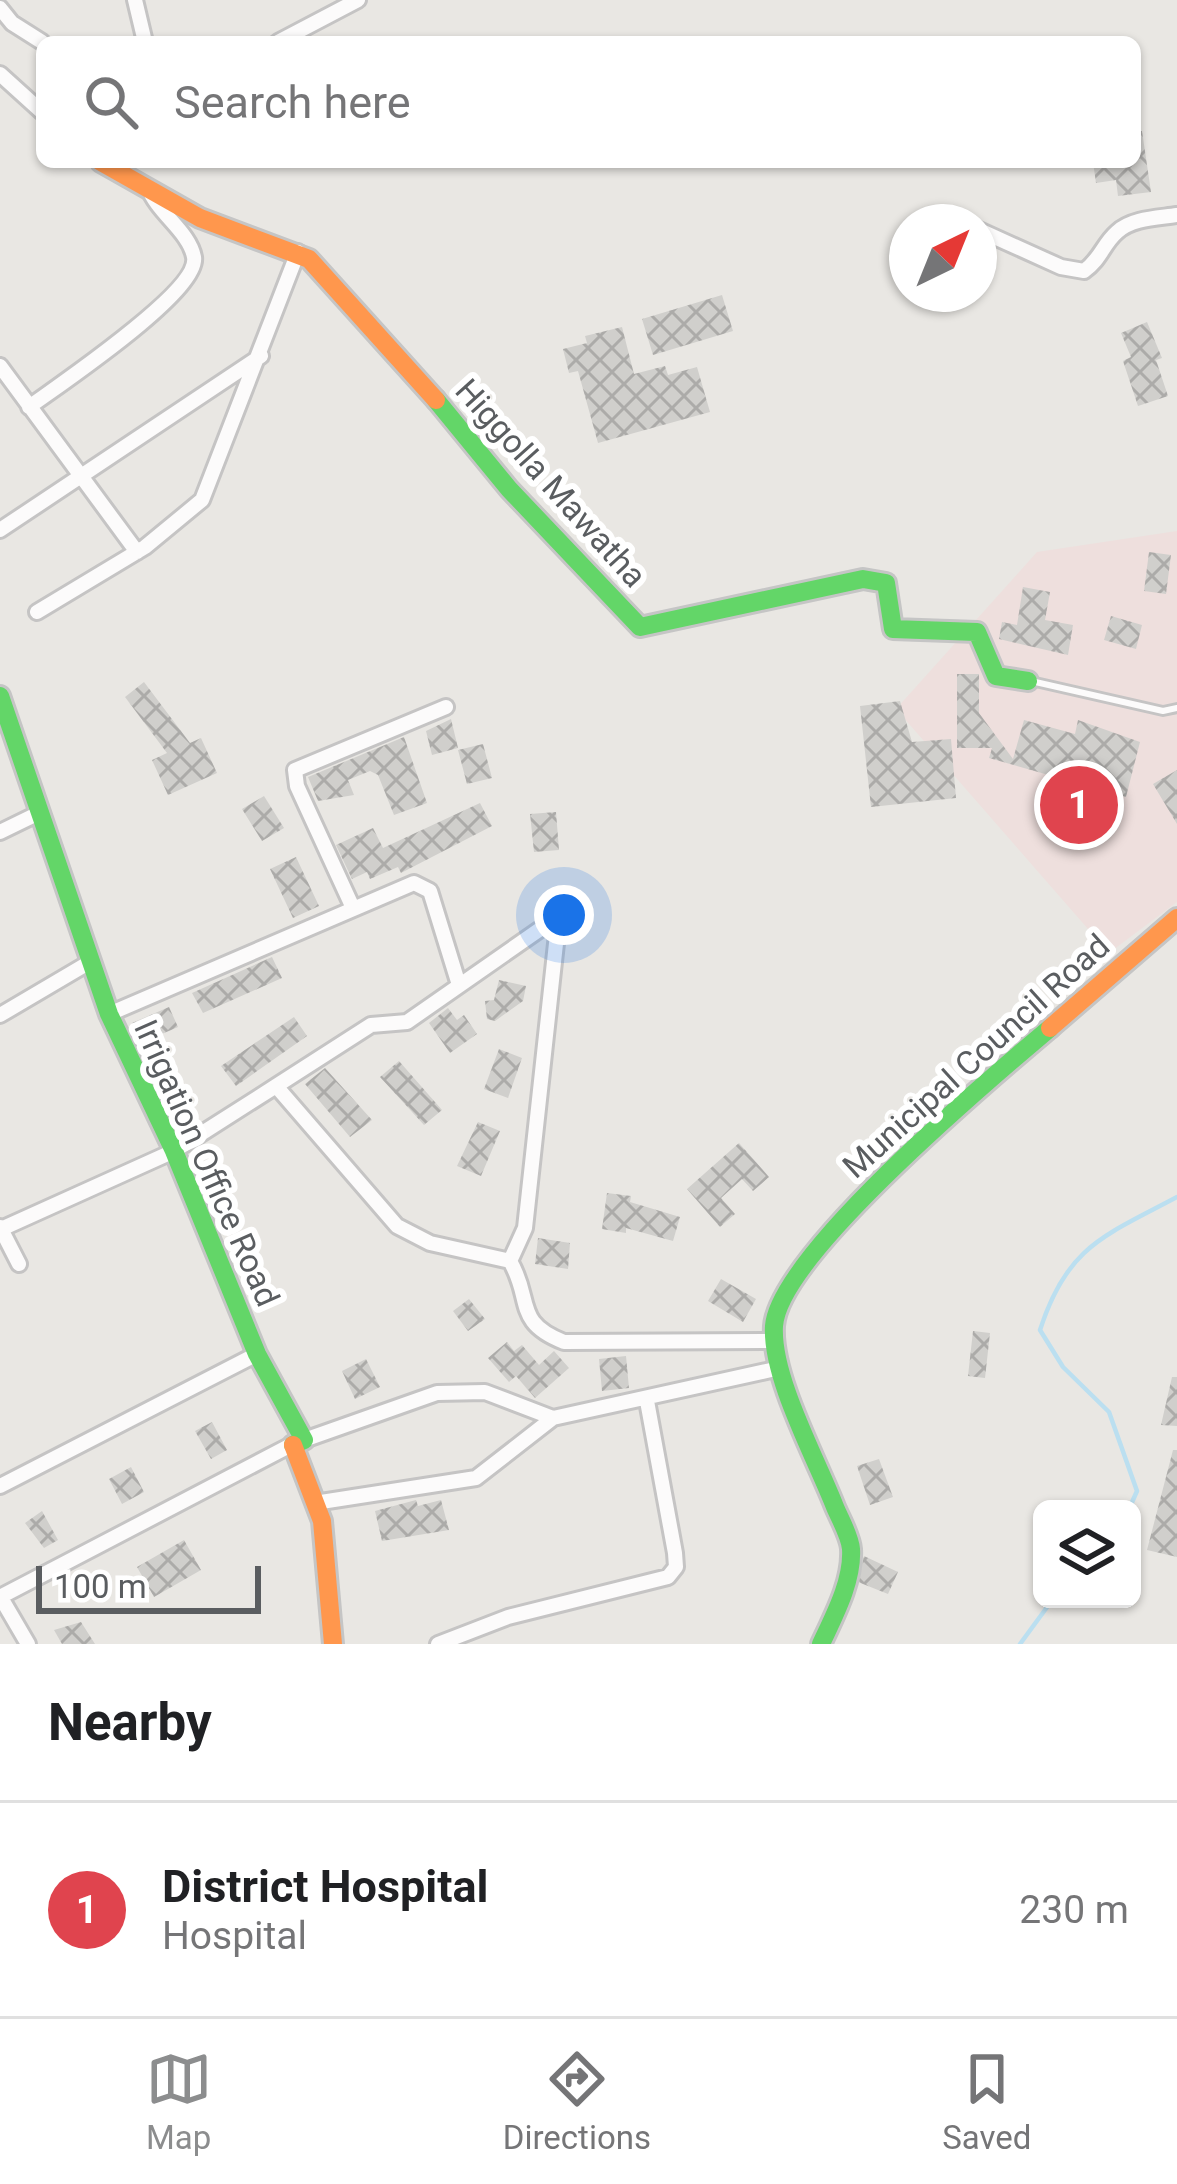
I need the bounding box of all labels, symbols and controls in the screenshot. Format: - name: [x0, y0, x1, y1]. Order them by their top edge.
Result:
- search box: [36, 36, 1141, 168]
- icon: search: [78, 69, 144, 135]
- text: Search here: [174, 76, 411, 129]
- north arrow: [889, 204, 997, 312]
- street label: Higgolla Mawatha: [447, 371, 655, 595]
- pin: 1: [1040, 760, 1118, 850]
- your location: [534, 885, 594, 945]
- street label: Municipal Council Road: [835, 926, 1117, 1186]
- street label: Irrigation Office Road: [126, 1014, 288, 1312]
- map controls: [1033, 1500, 1141, 1608]
- button: layers: [1033, 1500, 1141, 1608]
- scale bar: [36, 1560, 261, 1613]
- text: 100 m: [54, 1567, 147, 1606]
- text: Nearby: [48, 1693, 212, 1752]
- text: District Hospital: [162, 1860, 488, 1913]
- text: 1: [76, 1887, 98, 1933]
- text: 230 m: [1019, 1887, 1129, 1933]
- text: Hospital: [162, 1913, 307, 1959]
- tab: Map: [146, 2046, 212, 2157]
- tab: Directions: [503, 2046, 651, 2157]
- tab: Saved: [942, 2046, 1031, 2157]

